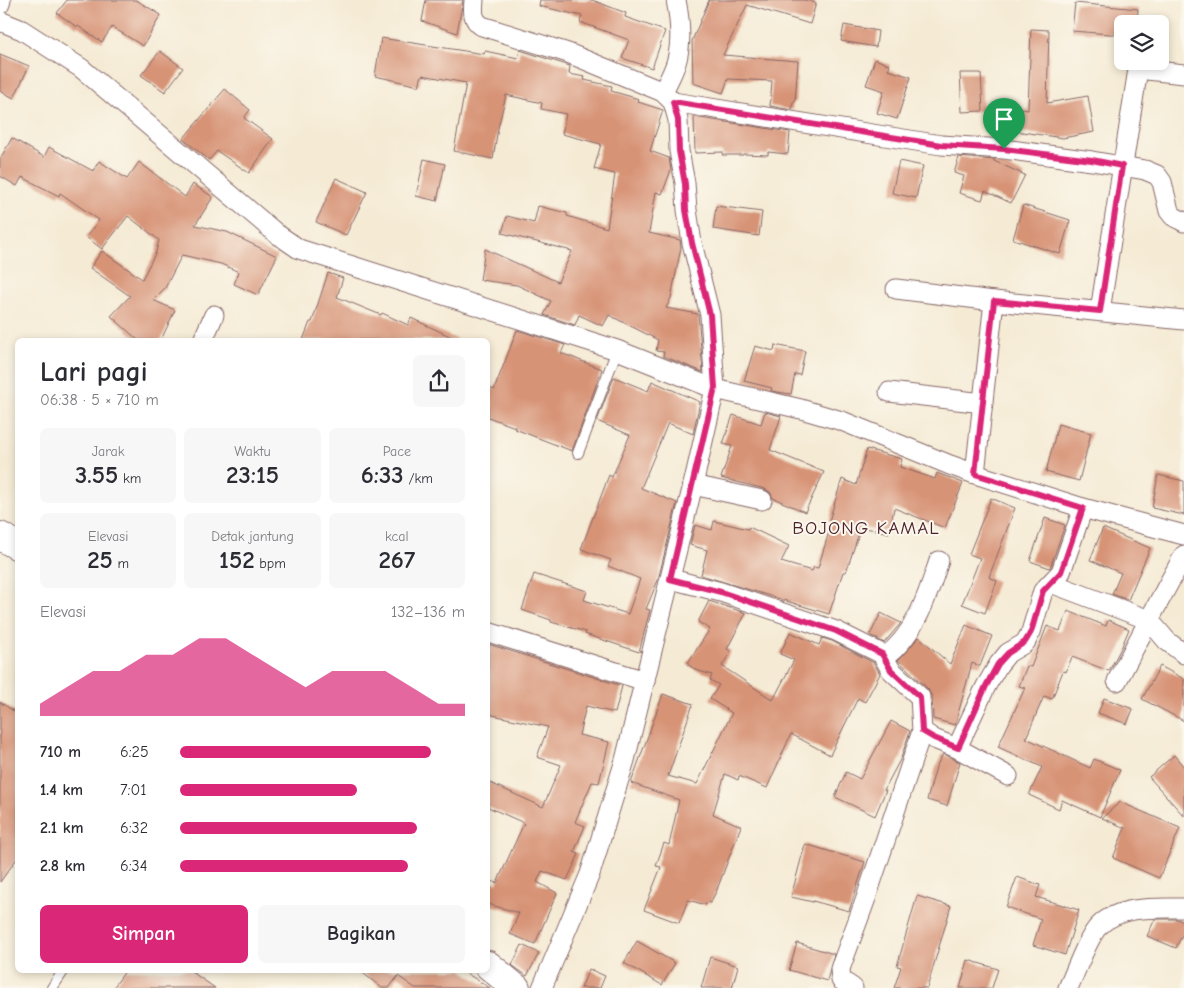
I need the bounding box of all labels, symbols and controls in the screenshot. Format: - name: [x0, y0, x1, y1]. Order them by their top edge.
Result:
- map controls: [1114, 15, 1169, 70]
- button: layers: [1114, 15, 1169, 70]
- pin: [983, 98, 1025, 149]
- icon: arrive: [990, 105, 1018, 133]
- button: share: [413, 355, 465, 407]
- text: Lari pagi: [40, 356, 148, 388]
- text: 06:38 · 5 × 710 m: [40, 391, 159, 409]
- text: Jarak: [92, 443, 125, 460]
- text: Waktu: [234, 443, 271, 460]
- text: Pace: [383, 443, 411, 460]
- text: 3.55: [75, 460, 118, 489]
- text: 23:15: [226, 460, 279, 489]
- text: 6:33: [361, 460, 404, 489]
- text: km: [118, 470, 141, 487]
- text: /km: [404, 470, 433, 487]
- district label: BOJONG KAMAL: [792, 517, 940, 539]
- text: Elevasi: [88, 528, 128, 545]
- text: Detak jantung: [211, 528, 294, 545]
- text: kcal: [385, 528, 409, 545]
- text: 25: [87, 545, 113, 574]
- text: 152: [219, 545, 255, 574]
- text: 267: [378, 545, 415, 574]
- text: m: [113, 555, 129, 572]
- text: bpm: [255, 555, 286, 572]
- text: Elevasi: [40, 603, 86, 621]
- text: 132–136 m: [391, 603, 465, 621]
- text: 710 m: [40, 743, 81, 761]
- text: 6:25: [120, 743, 149, 761]
- text: 1.4 km: [40, 781, 83, 799]
- text: 7:01: [120, 781, 147, 799]
- text: 2.1 km: [40, 819, 83, 837]
- text: 6:32: [120, 819, 148, 837]
- text: 2.8 km: [40, 857, 85, 875]
- text: 6:34: [120, 857, 147, 875]
- button: Simpan: [40, 905, 248, 963]
- button: Bagikan: [258, 905, 465, 963]

